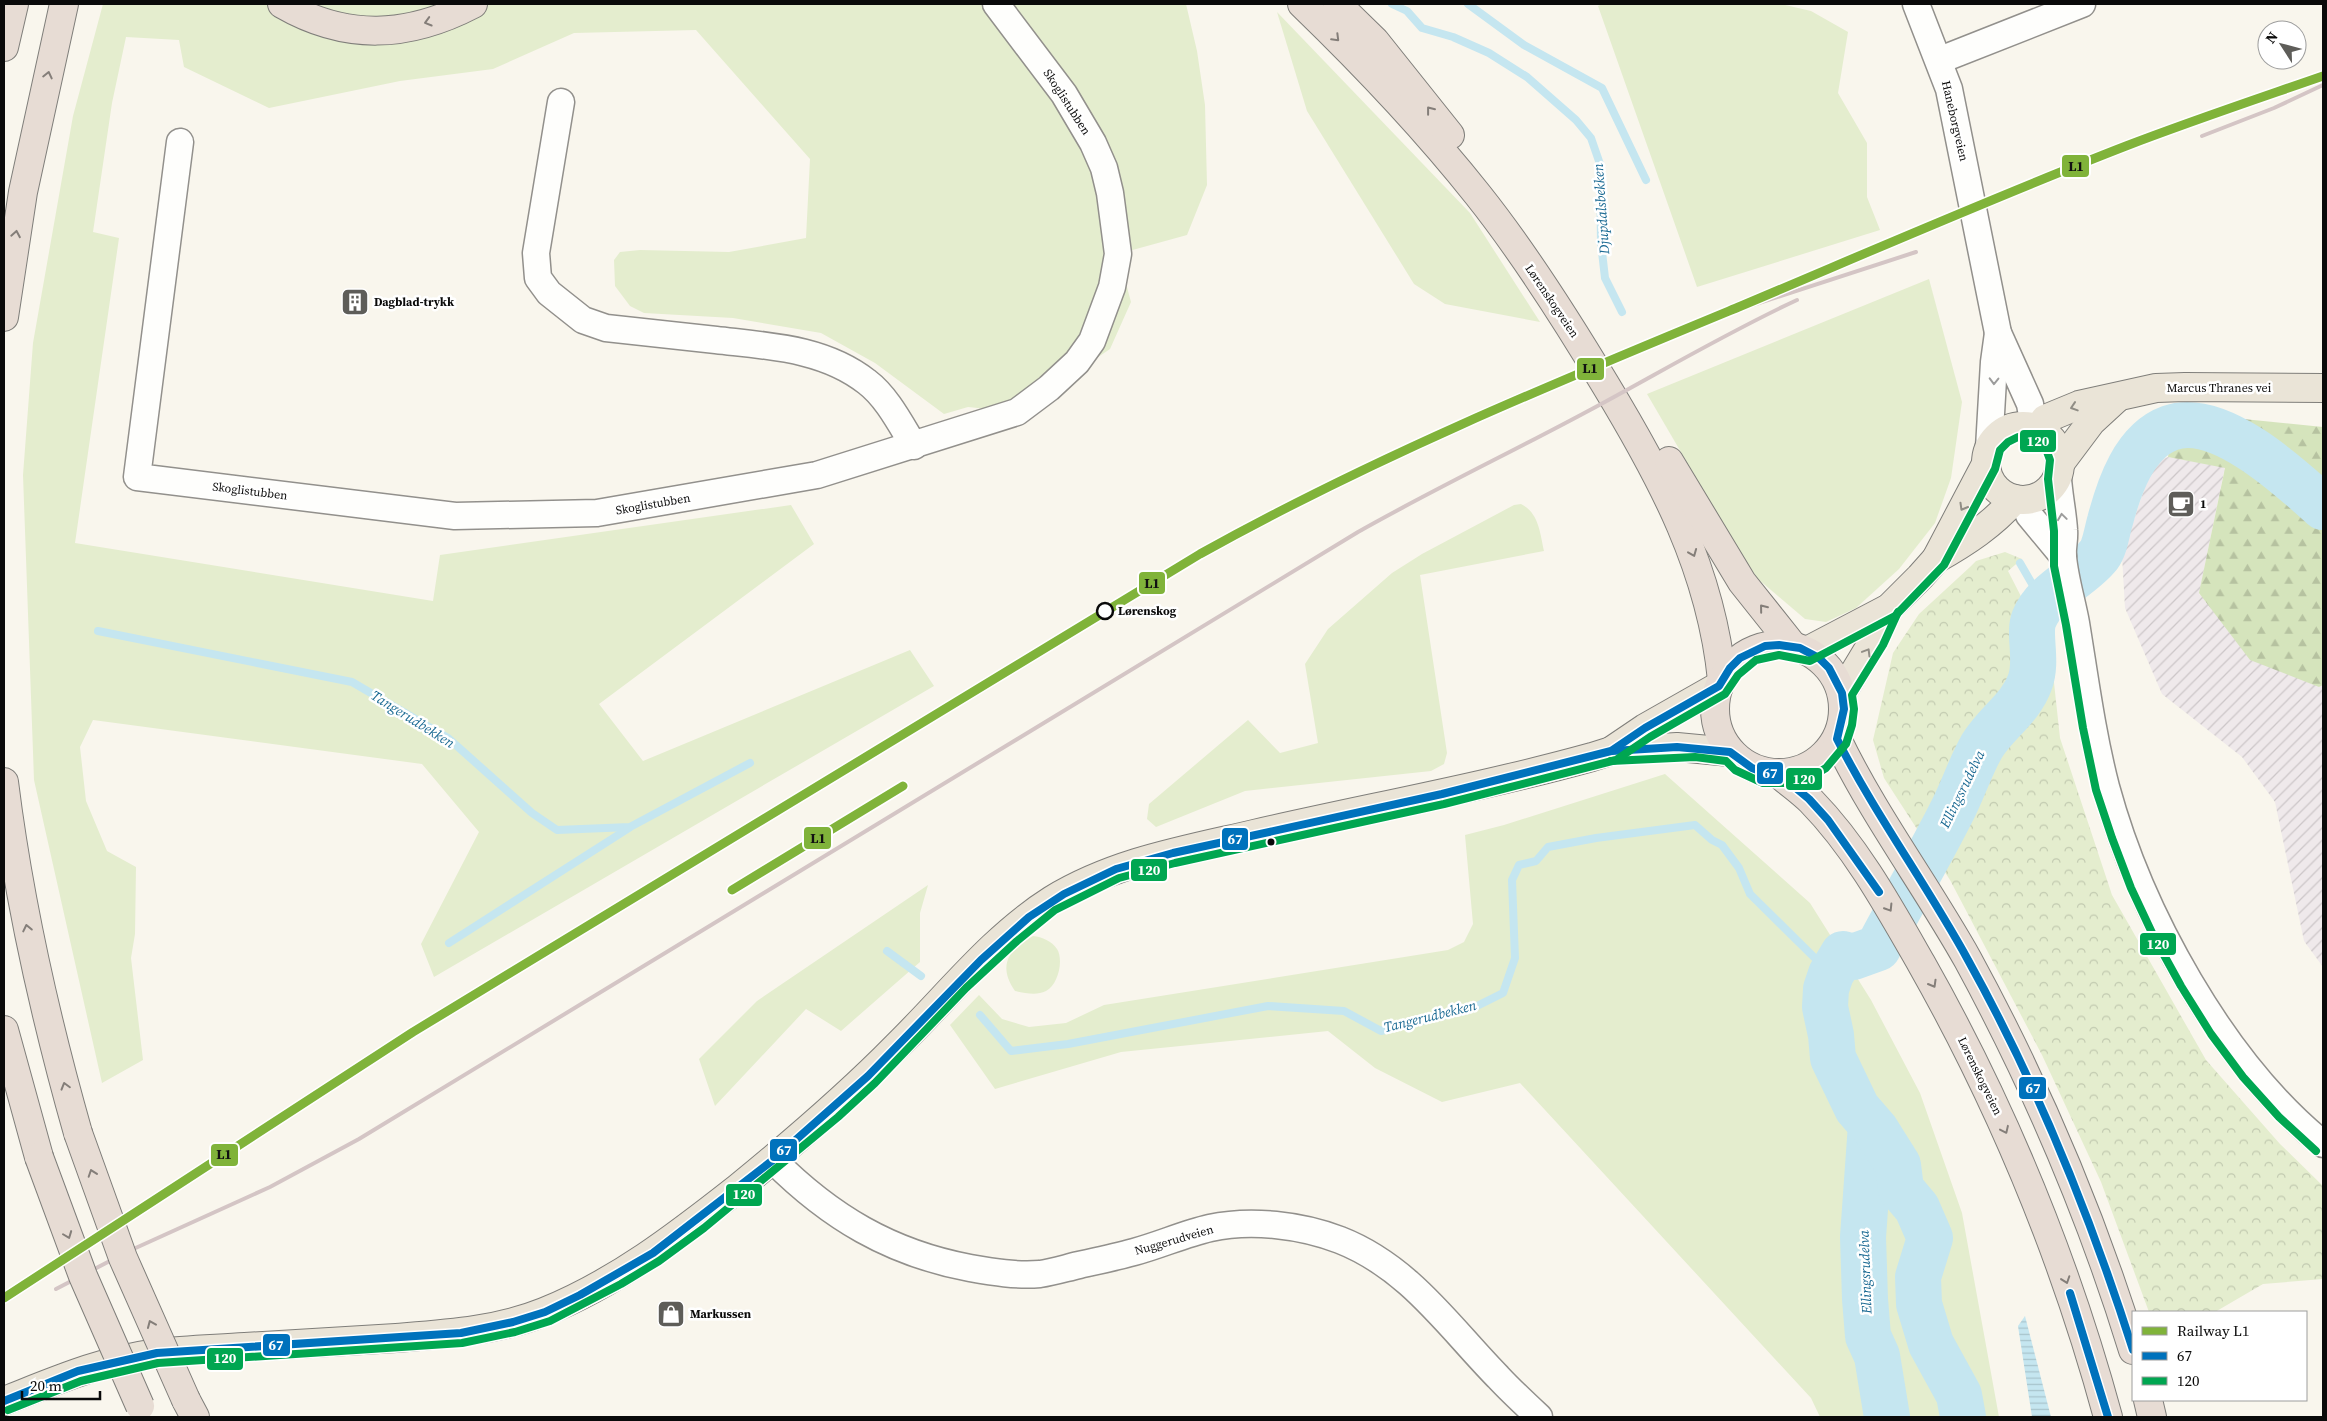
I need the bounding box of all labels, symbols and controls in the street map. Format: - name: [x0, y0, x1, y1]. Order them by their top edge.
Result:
- one-way arrow: [424, 17, 433, 27]
- north arrow: [2257, 20, 2307, 70]
- text: N: [2260, 27, 2283, 47]
- one-way arrow: [1330, 32, 1339, 41]
- street label: Skoglistubben: [1040, 66, 1094, 138]
- one-way arrow: [42, 70, 53, 79]
- street label: Haneborgveien: [1938, 79, 1972, 163]
- one-way arrow: [1428, 107, 1436, 116]
- line badge: L1: [2061, 154, 2090, 178]
- text: L1: [2068, 156, 2084, 176]
- water label: Djupdalsbekken: [1588, 163, 1614, 256]
- one-way arrow: [10, 230, 20, 238]
- street label: Lørenskogveien: [1522, 261, 1582, 341]
- building icon: Dagblad-trykk: [340, 287, 370, 317]
- place label: Dagblad-trykk: [374, 294, 455, 310]
- line badge: L1: [1576, 357, 1605, 381]
- text: L1: [1582, 358, 1598, 378]
- one-way arrow: [1989, 378, 1999, 385]
- street label: Marcus Thranes vei: [2167, 380, 2272, 396]
- one-way arrow: [2070, 401, 2078, 411]
- line badge: 120: [2019, 429, 2057, 453]
- text: 120: [2027, 431, 2050, 451]
- street label: Skoglistubben: [212, 478, 288, 504]
- cafe icon: 1: [2166, 489, 2196, 519]
- street label: Skoglistubben: [614, 490, 692, 518]
- place label: 1: [2200, 496, 2207, 512]
- one-way arrow: [1960, 502, 1970, 511]
- one-way arrow: [2057, 513, 2068, 521]
- one-way arrow: [1687, 548, 1697, 557]
- line badge: L1: [1138, 571, 1166, 595]
- text: L1: [1144, 573, 1160, 593]
- marker: Lørenskog: [1096, 602, 1114, 620]
- place label: Lørenskog: [1118, 603, 1177, 619]
- one-way arrow: [1759, 605, 1768, 614]
- one-way arrow: [1861, 648, 1870, 657]
- water label: Tangerudbekken: [367, 685, 459, 753]
- water label: Ellingsrudelva: [1934, 746, 1990, 832]
- line badge: 67: [1756, 761, 1784, 785]
- text: 67: [1762, 763, 1778, 783]
- line badge: 120: [1785, 767, 1823, 791]
- text: 120: [1793, 769, 1816, 789]
- line badge: L1: [803, 826, 832, 850]
- line badge: 67: [1221, 827, 1249, 851]
- text: L1: [810, 828, 826, 848]
- text: 67: [1227, 829, 1243, 849]
- unlabelled marker: [1266, 837, 1276, 847]
- line badge: 120: [1130, 858, 1168, 882]
- text: 120: [1138, 860, 1161, 880]
- one-way arrow: [1882, 902, 1892, 911]
- one-way arrow: [22, 923, 32, 932]
- line badge: 120: [2139, 932, 2177, 956]
- text: 120: [2147, 934, 2170, 954]
- one-way arrow: [1927, 979, 1937, 988]
- water label: Tangerudbekken: [1382, 995, 1479, 1037]
- street label: Lørenskogveien: [1954, 1034, 2006, 1118]
- line badge: 67: [2018, 1076, 2047, 1100]
- text: 67: [2025, 1078, 2041, 1098]
- one-way arrow: [60, 1082, 70, 1090]
- one-way arrow: [1999, 1125, 2010, 1134]
- line badge: 67: [769, 1138, 798, 1162]
- text: 67: [776, 1140, 792, 1160]
- line badge: L1: [210, 1143, 239, 1167]
- text: L1: [216, 1144, 232, 1164]
- one-way arrow: [88, 1169, 98, 1177]
- line badge: 120: [725, 1183, 763, 1207]
- text: 120: [733, 1184, 756, 1204]
- street label: Nuggerudveien: [1133, 1221, 1215, 1259]
- water label: Ellingsrudelva: [1854, 1229, 1876, 1315]
- one-way arrow: [62, 1231, 72, 1239]
- one-way arrow: [2060, 1276, 2070, 1284]
- shop icon: Markussen: [656, 1299, 686, 1329]
- place label: Markussen: [690, 1306, 752, 1322]
- legend: [2132, 1311, 2307, 1401]
- one-way arrow: [146, 1320, 157, 1329]
- text: Railway L1: [2177, 1320, 2250, 1341]
- line badge: 67: [262, 1333, 291, 1357]
- text: 67: [268, 1335, 284, 1355]
- text: 67: [2177, 1345, 2192, 1366]
- line badge: 120: [206, 1347, 244, 1371]
- text: 120: [214, 1348, 237, 1368]
- scale bar: [22, 1368, 100, 1400]
- text: 120: [2177, 1370, 2200, 1391]
- text: 20 m: [30, 1375, 62, 1396]

